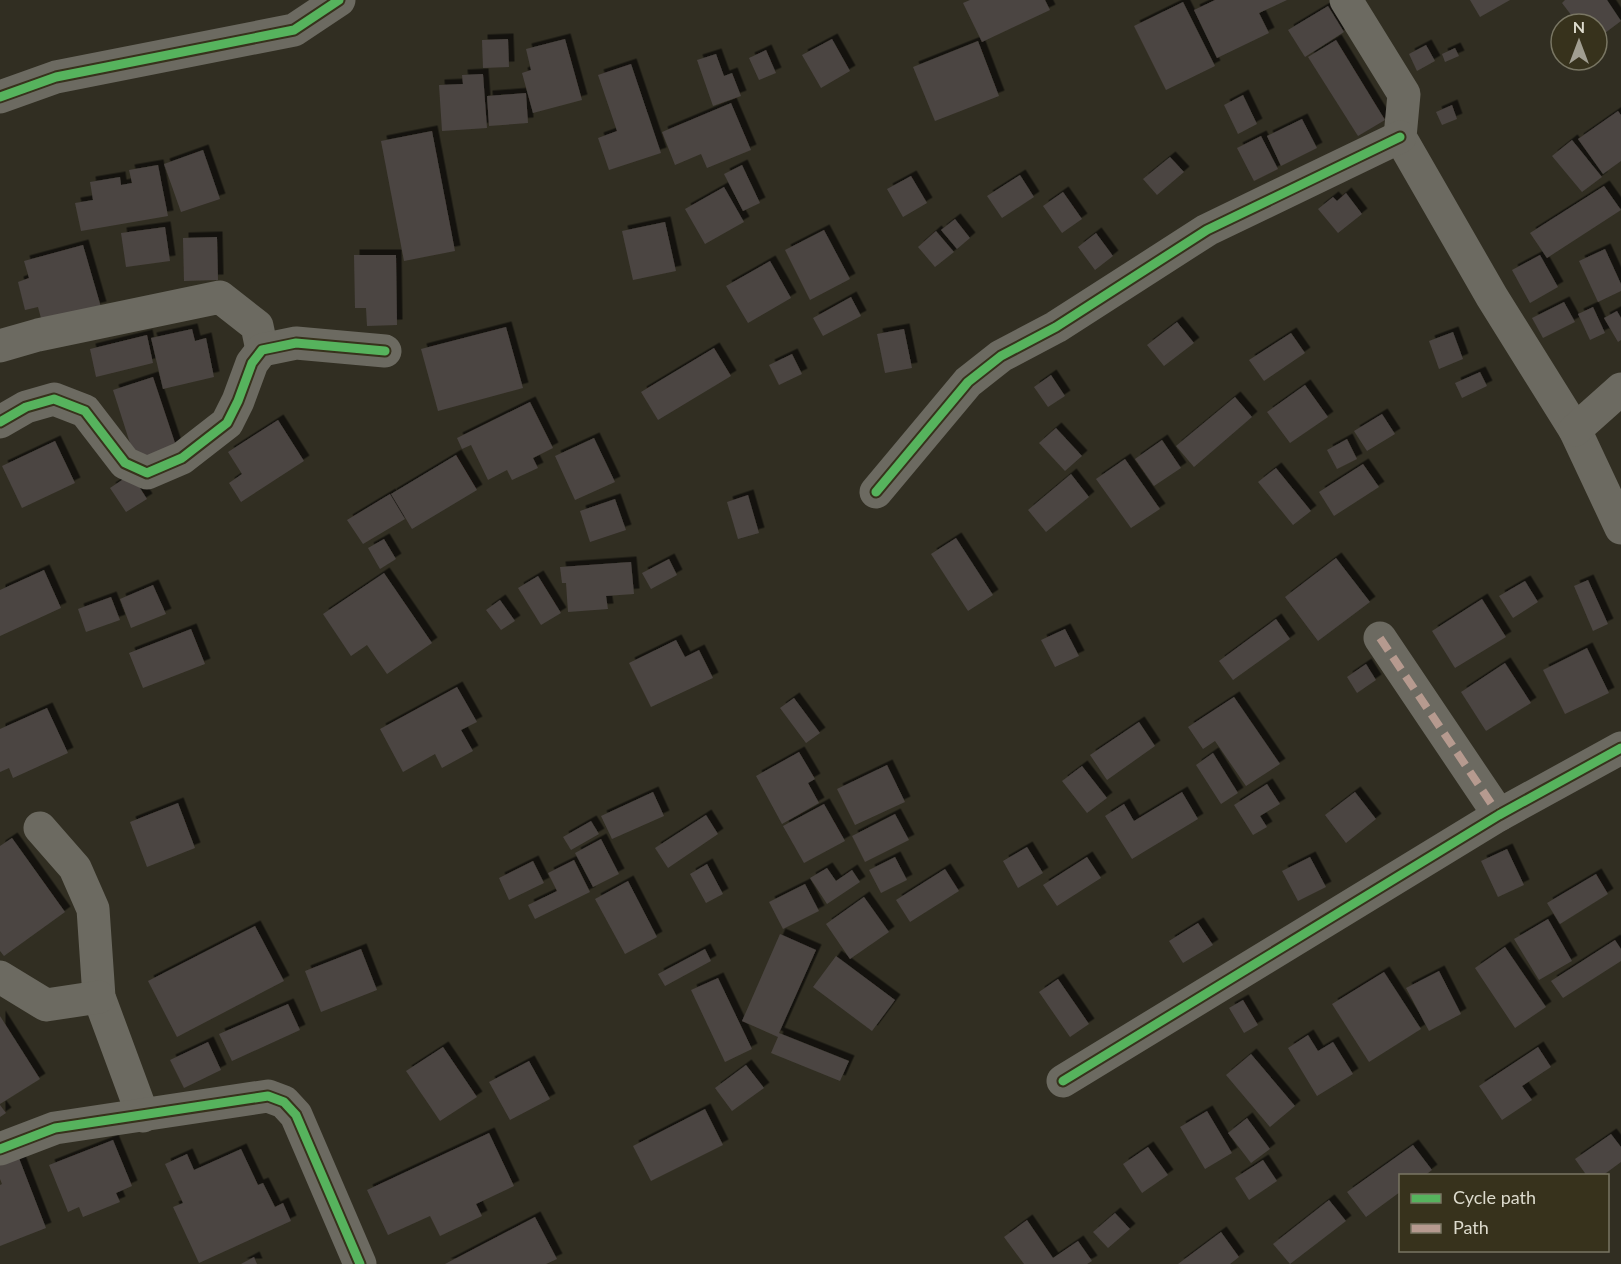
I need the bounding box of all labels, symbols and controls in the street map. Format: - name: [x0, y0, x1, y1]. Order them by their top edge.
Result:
- north arrow: [1549, 12, 1609, 72]
- text: N: [1573, 17, 1585, 36]
- legend: [1399, 1174, 1609, 1252]
- text: Cycle path: [1453, 1186, 1536, 1208]
- text: Path: [1453, 1216, 1489, 1238]

